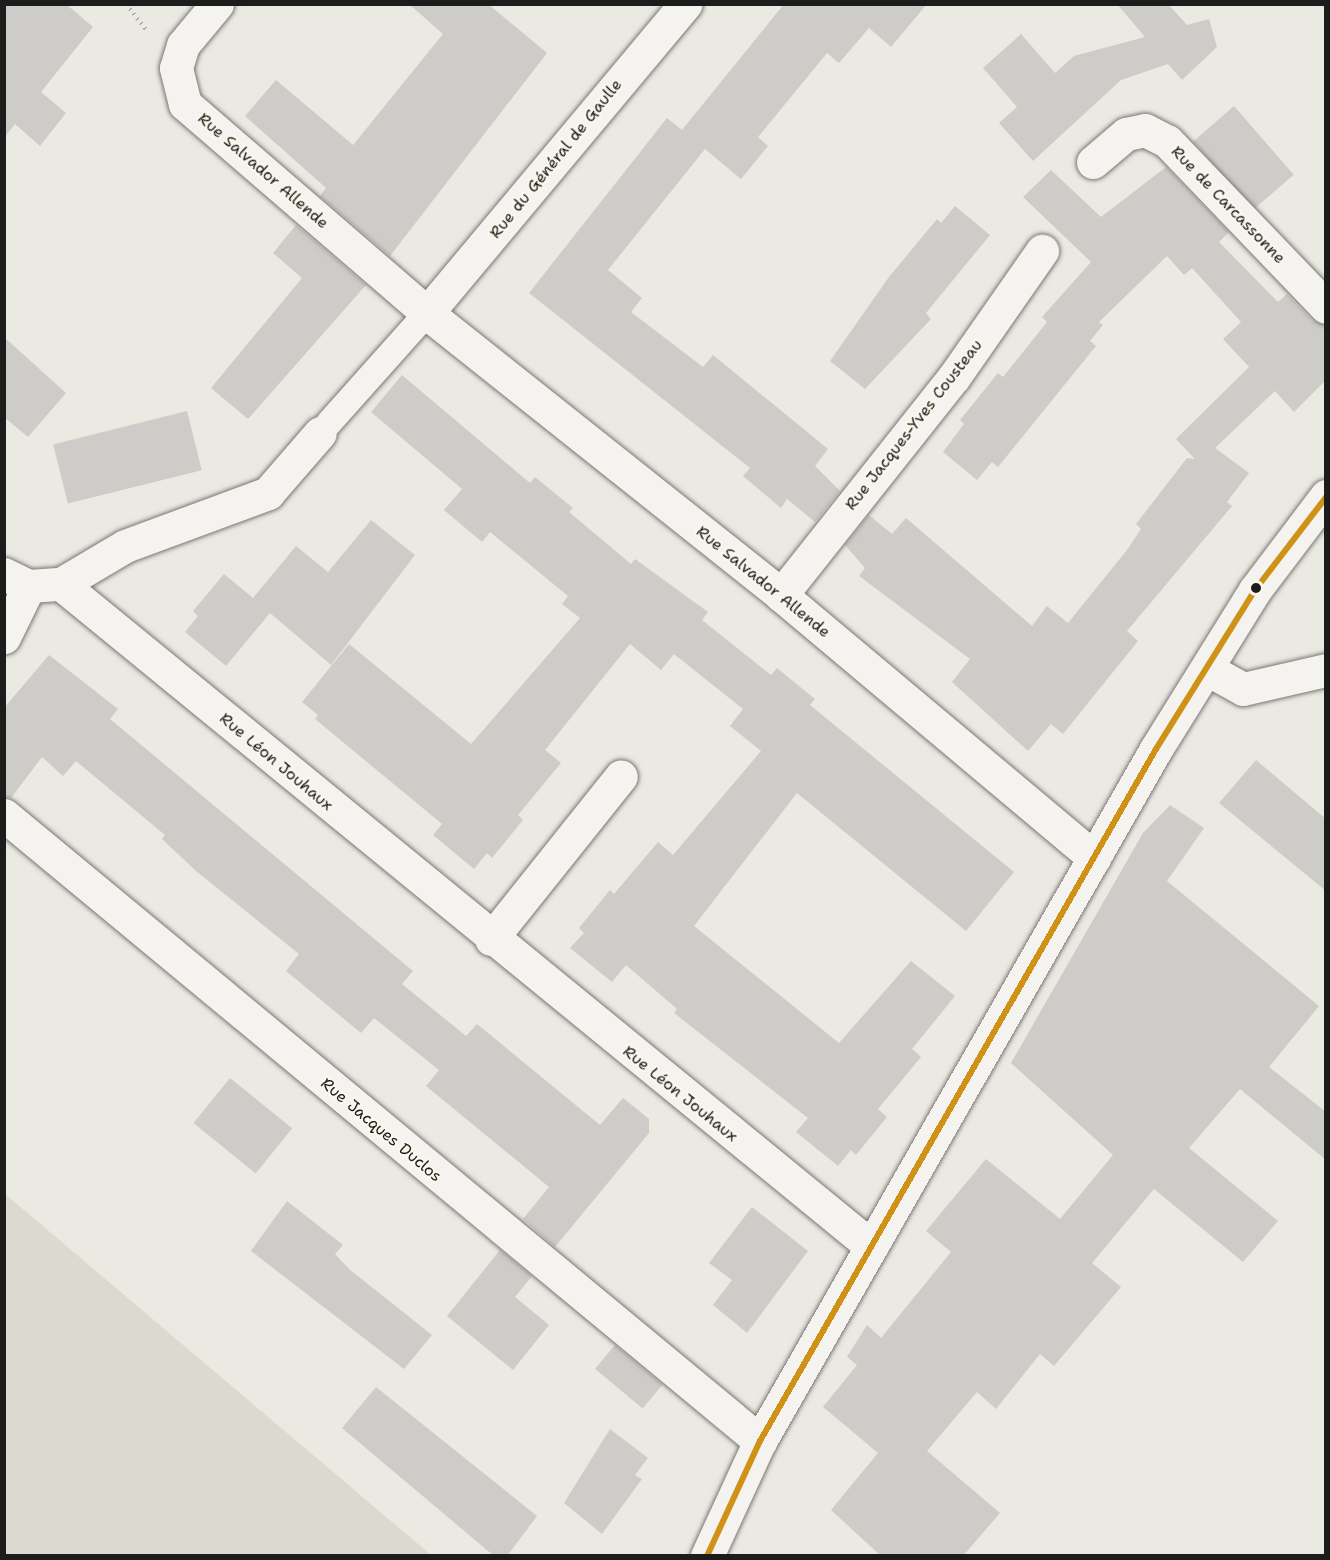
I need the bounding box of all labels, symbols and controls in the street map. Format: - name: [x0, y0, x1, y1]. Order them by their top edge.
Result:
- street label: Rue du Général de Gaulle: [486, 76, 626, 242]
- street label: Rue Salvador Allende: [194, 109, 332, 233]
- street label: Rue de Carcassonne: [1167, 142, 1289, 268]
- street label: Rue Jacques-Yves Cousteau: [841, 336, 987, 514]
- street label: Rue Salvador Allende: [692, 522, 834, 642]
- unlabelled marker: [1250, 582, 1262, 594]
- street label: Rue Léon Jouhaux: [215, 709, 337, 815]
- street label: Rue Léon Jouhaux: [619, 1042, 741, 1146]
- street label: Rue Jacques Duclos: [317, 1074, 445, 1186]

